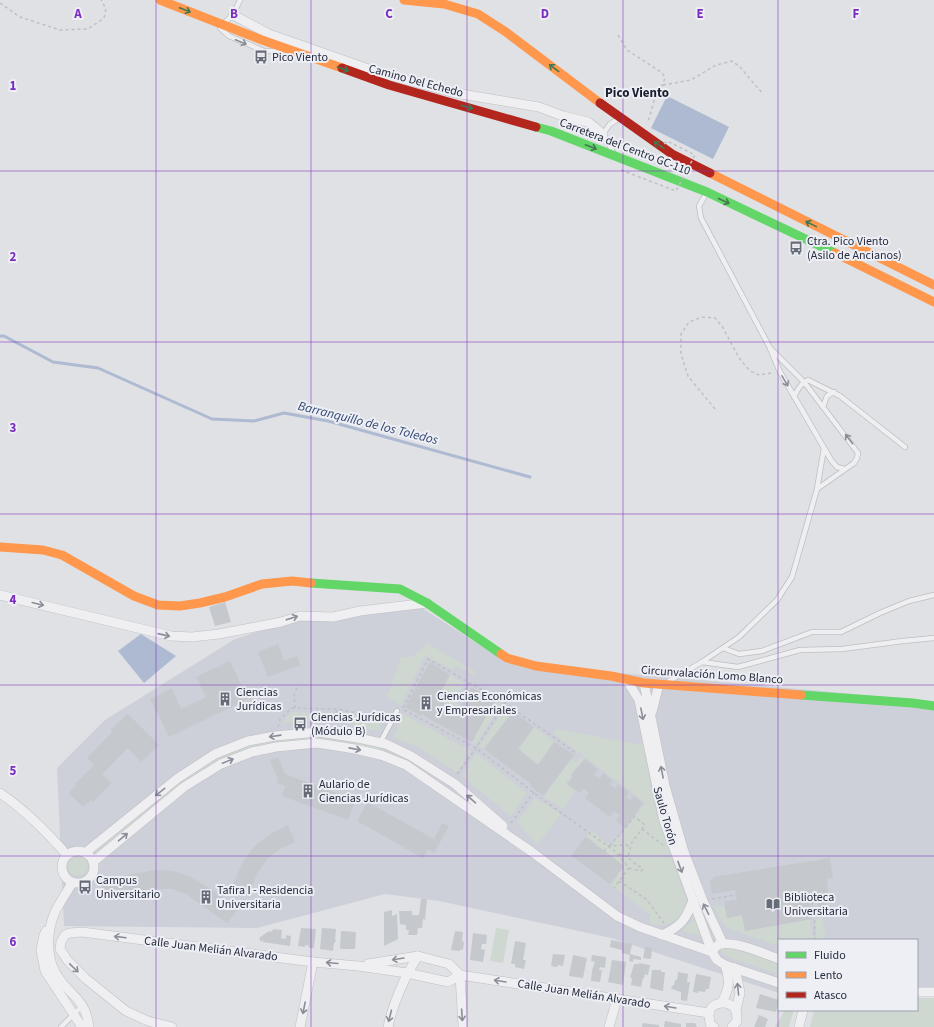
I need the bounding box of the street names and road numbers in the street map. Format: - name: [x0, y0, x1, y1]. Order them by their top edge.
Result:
- street label: Camino Del Echedo: [367, 60, 465, 102]
- street label: Carretera del Centro GC-110: [557, 114, 693, 180]
- street label: Circunvalación Lomo Blanco: [640, 662, 784, 688]
- street label: Saulo Torón: [649, 785, 681, 847]
- street label: Calle Juan Melián Alvarado: [143, 932, 279, 966]
- street label: Calle Juan Melián Alvarado: [516, 975, 652, 1013]

